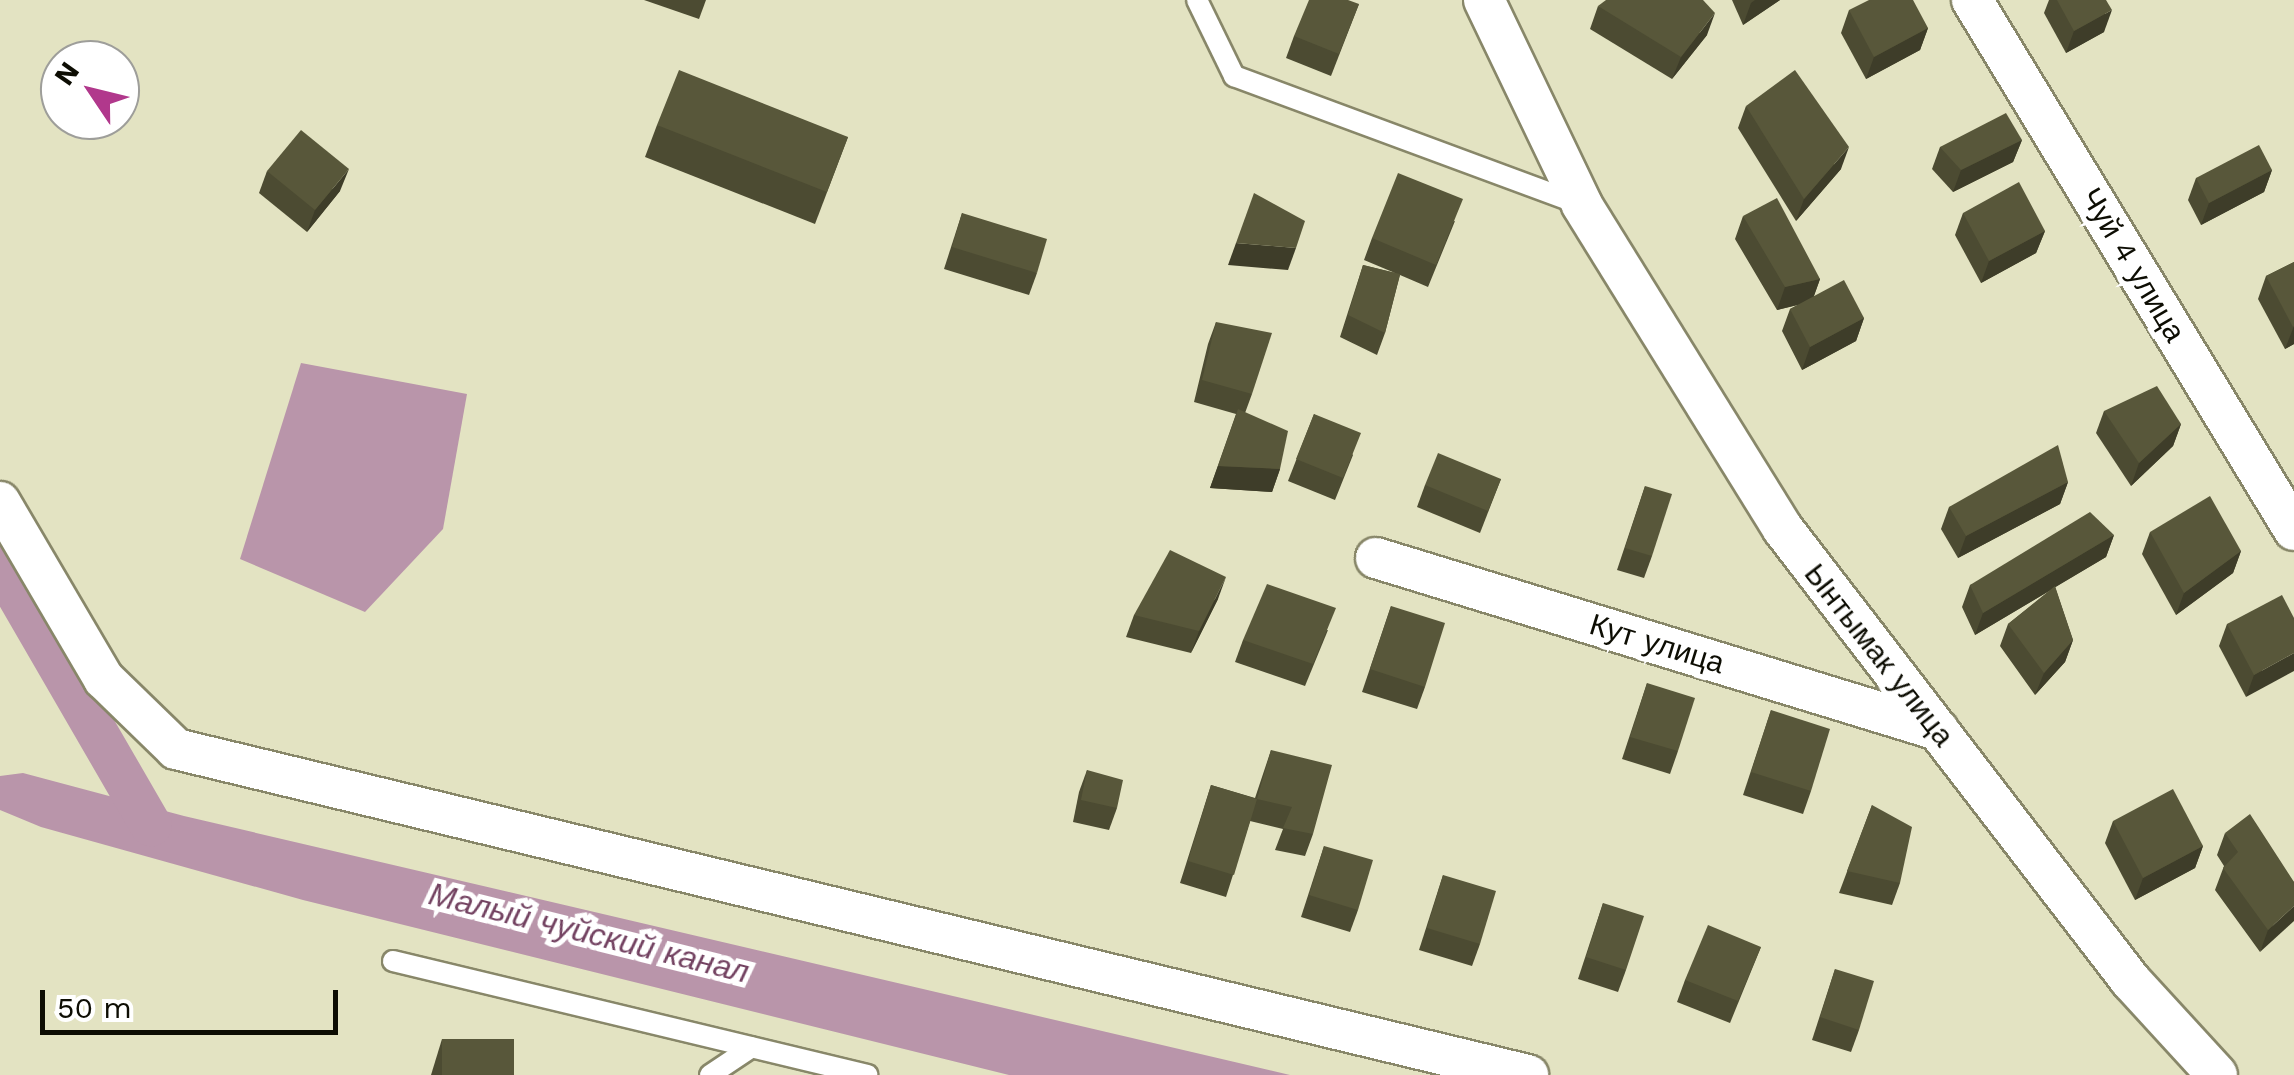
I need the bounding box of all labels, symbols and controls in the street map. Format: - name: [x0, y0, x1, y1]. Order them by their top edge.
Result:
- north arrow: [40, 40, 140, 140]
- text: N: [47, 56, 86, 92]
- street label: Чуй 4 улица: [2073, 182, 2193, 348]
- street label: Ынтымак улица: [1797, 557, 1961, 753]
- street label: Кут улица: [1585, 606, 1729, 682]
- water label: Малый чуйский канал: [425, 875, 753, 991]
- scale bar: [45, 970, 342, 1032]
- text: 50 m: [57, 990, 132, 1025]

